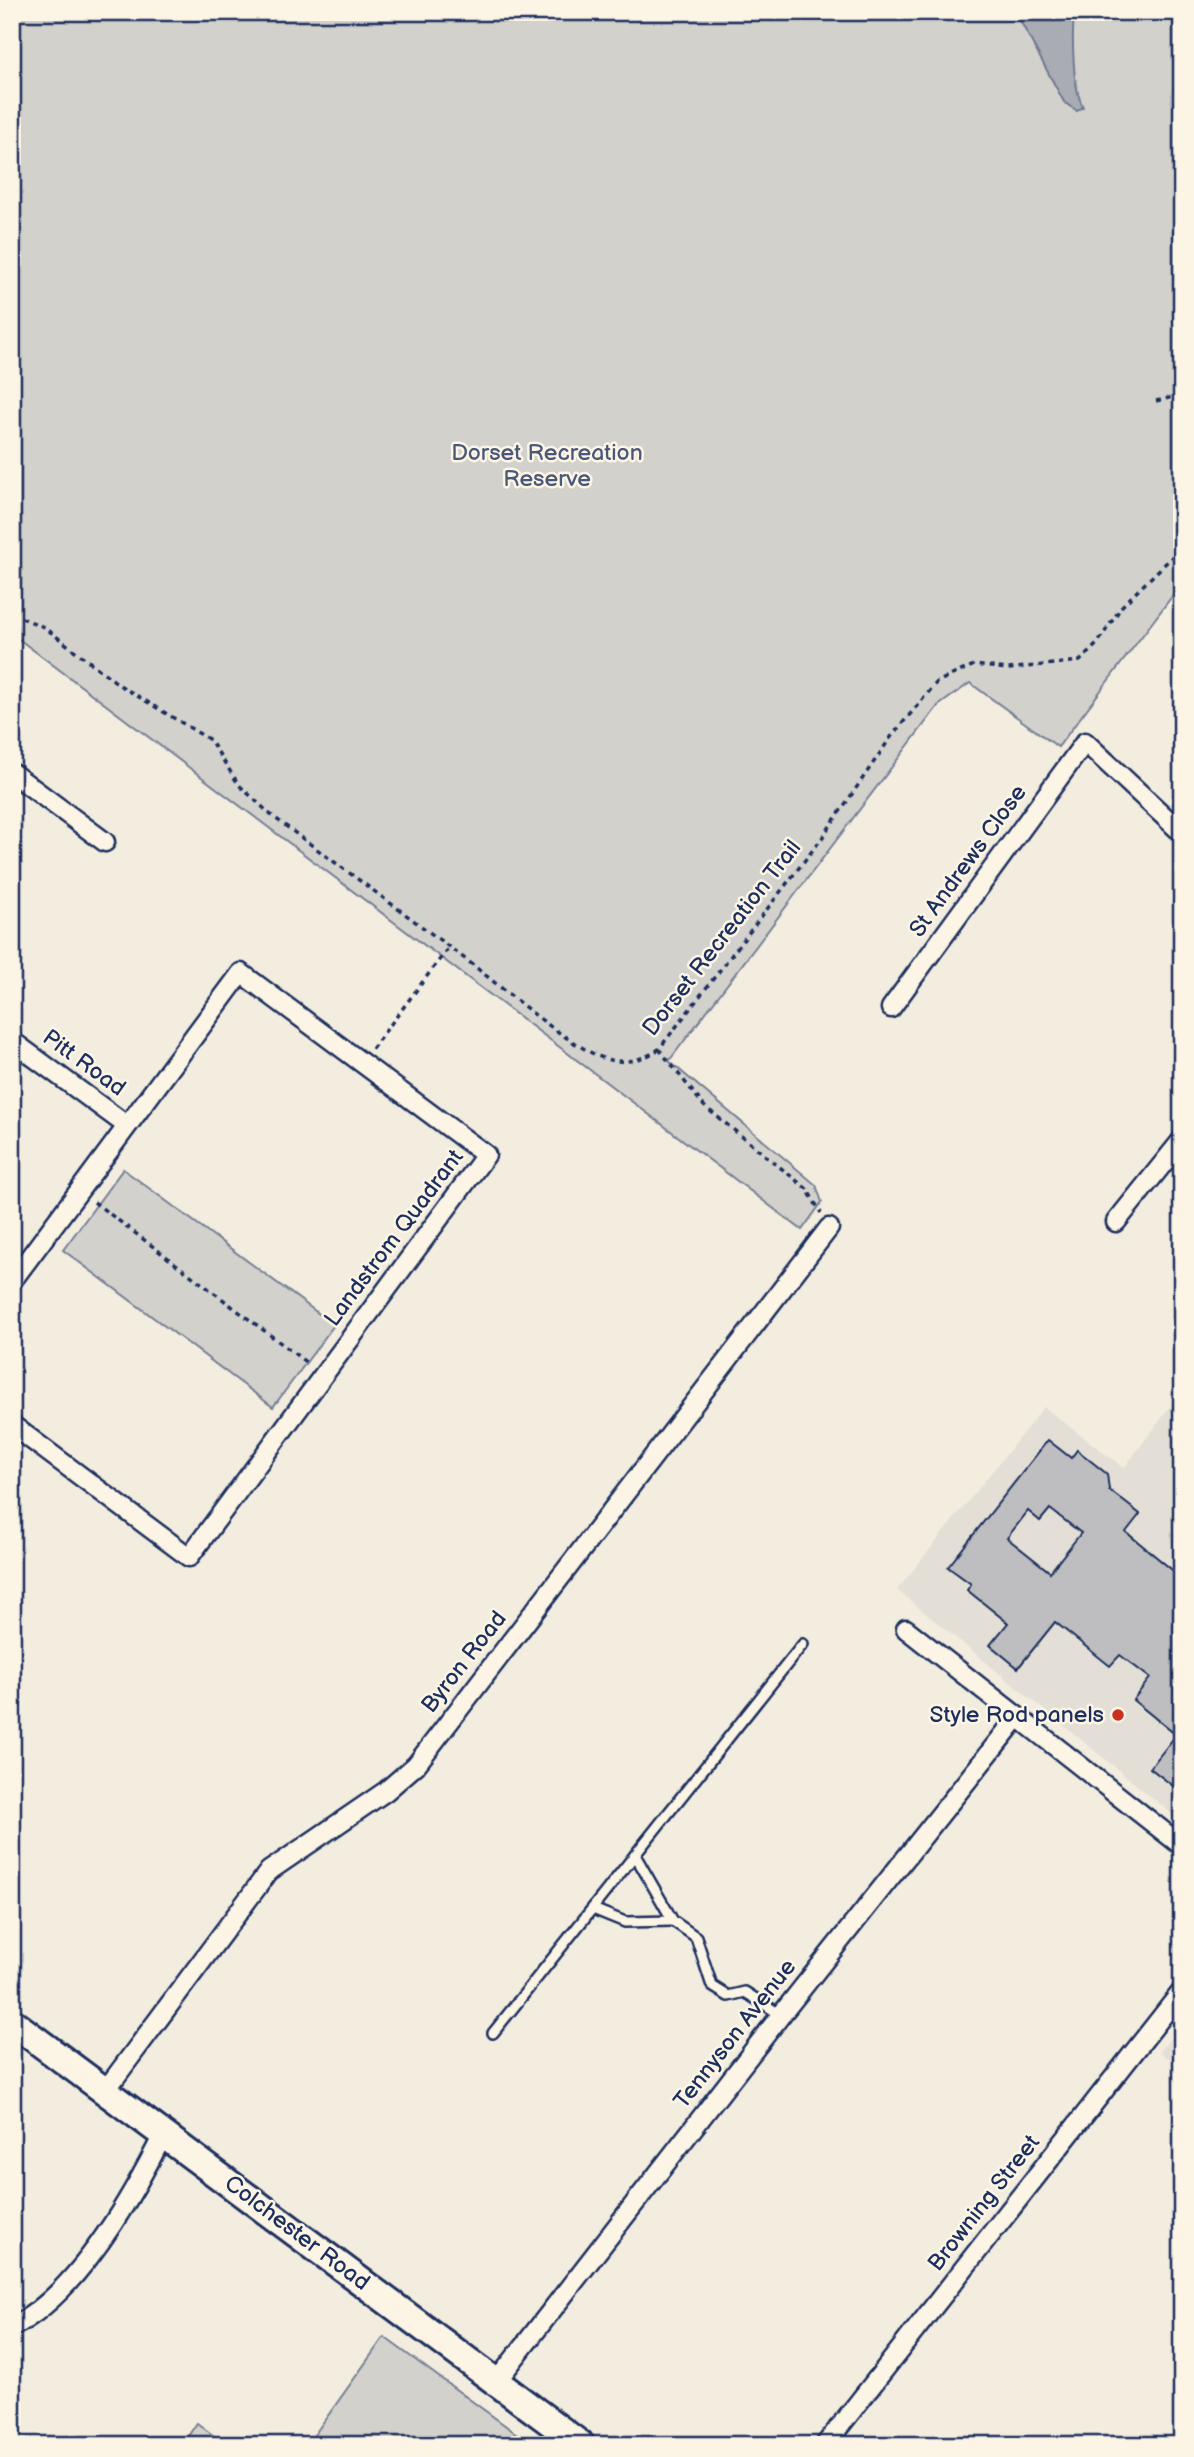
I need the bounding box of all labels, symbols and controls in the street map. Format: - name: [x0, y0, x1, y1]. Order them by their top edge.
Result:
- park label: Dorset Recreation Reserve: [451, 439, 643, 493]
- street label: St Andrews Close: [903, 779, 1033, 943]
- street label: Dorset Recreation Trail: [637, 834, 807, 1042]
- street label: Pitt Road: [37, 1024, 131, 1102]
- street label: Landstrom Quadrant: [318, 1144, 470, 1332]
- street label: Byron Road: [415, 1605, 513, 1719]
- place label: Style Rod panels: [930, 1701, 1104, 1729]
- marker: Style Rod panels: [1110, 1707, 1126, 1723]
- street label: Tennyson Avenue: [668, 1954, 802, 2114]
- street label: Browning Street: [922, 2129, 1046, 2277]
- street label: Colchester Road: [219, 2169, 375, 2297]

